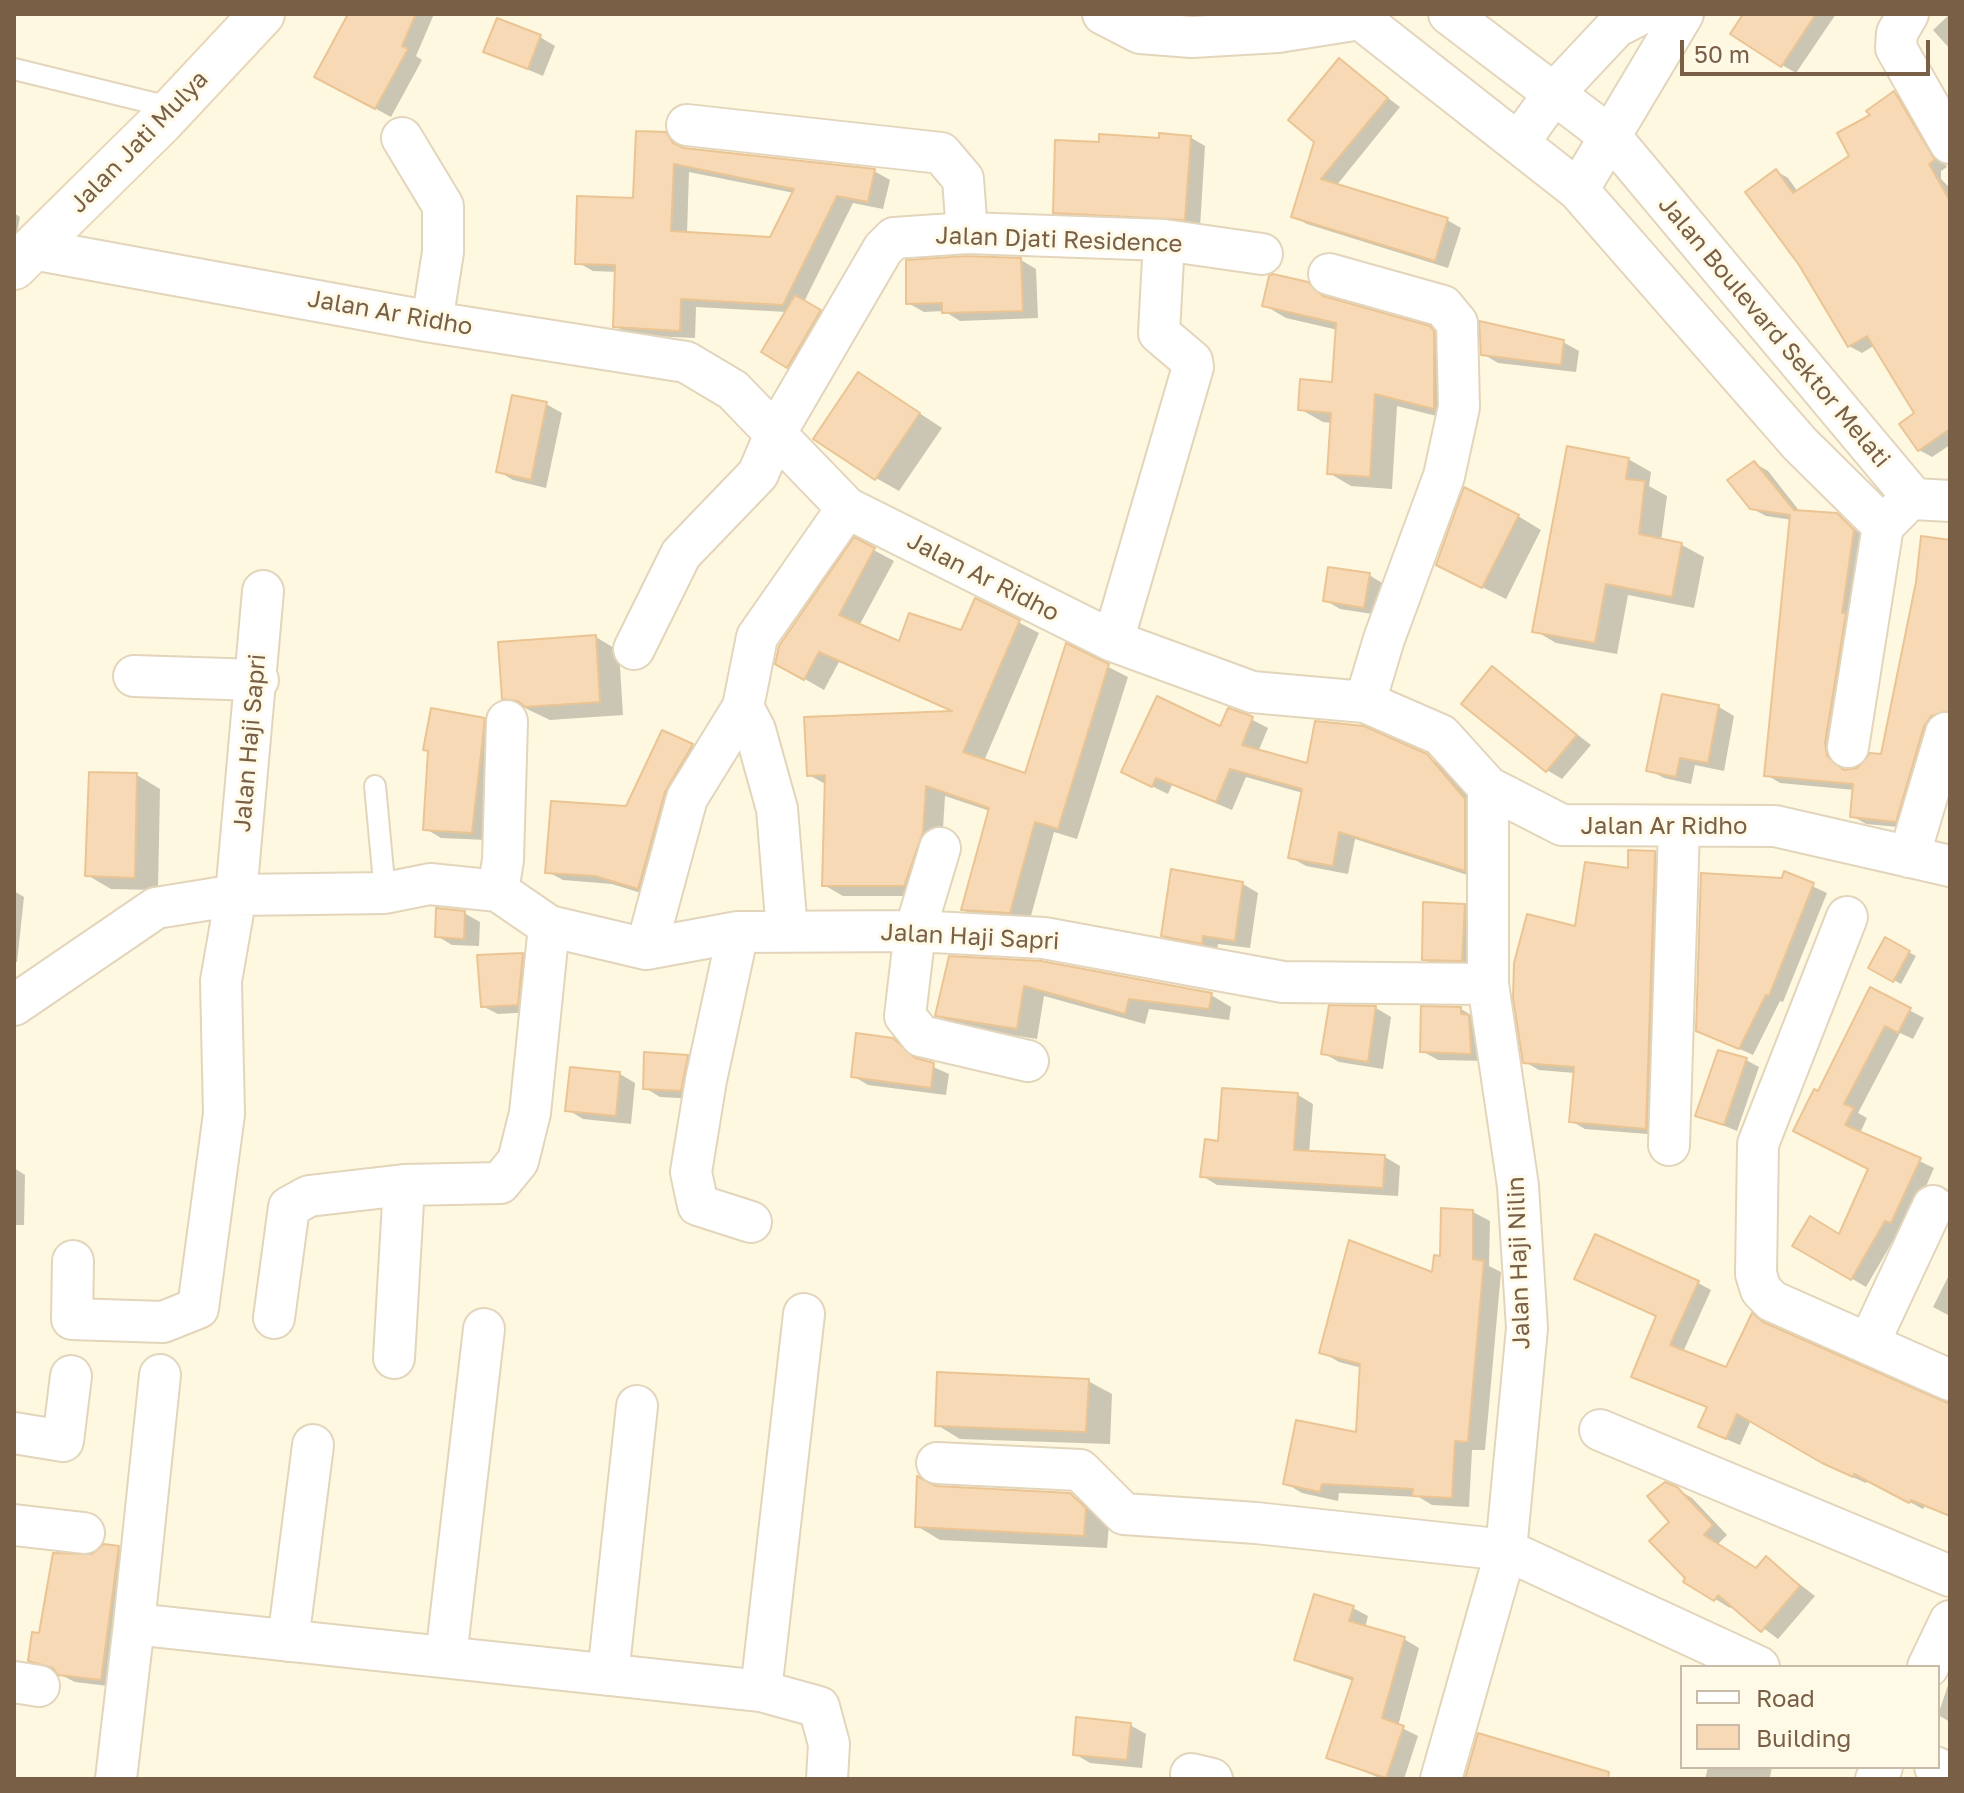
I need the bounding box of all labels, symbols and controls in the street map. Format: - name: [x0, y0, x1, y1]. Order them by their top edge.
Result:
- scale bar: [1684, 24, 1934, 74]
- text: 50 m: [1694, 39, 1750, 68]
- street label: Jalan Jati Mulya: [64, 65, 214, 219]
- street label: Jalan Boulevard Sektor Melati: [1652, 191, 1896, 473]
- street label: Jalan Djati Residence: [935, 221, 1183, 259]
- street label: Jalan Ar Ridho: [305, 284, 475, 342]
- street label: Jalan Ar Ridho: [902, 526, 1064, 628]
- street label: Jalan Haji Sapri: [228, 653, 272, 833]
- street label: Jalan Ar Ridho: [1581, 812, 1747, 840]
- street label: Jalan Haji Sapri: [880, 918, 1060, 956]
- street label: Jalan Haji Nilin: [1502, 1176, 1536, 1350]
- legend: [1680, 1665, 1940, 1769]
- text: Road: [1756, 1683, 1815, 1712]
- text: Building: [1756, 1723, 1851, 1752]

